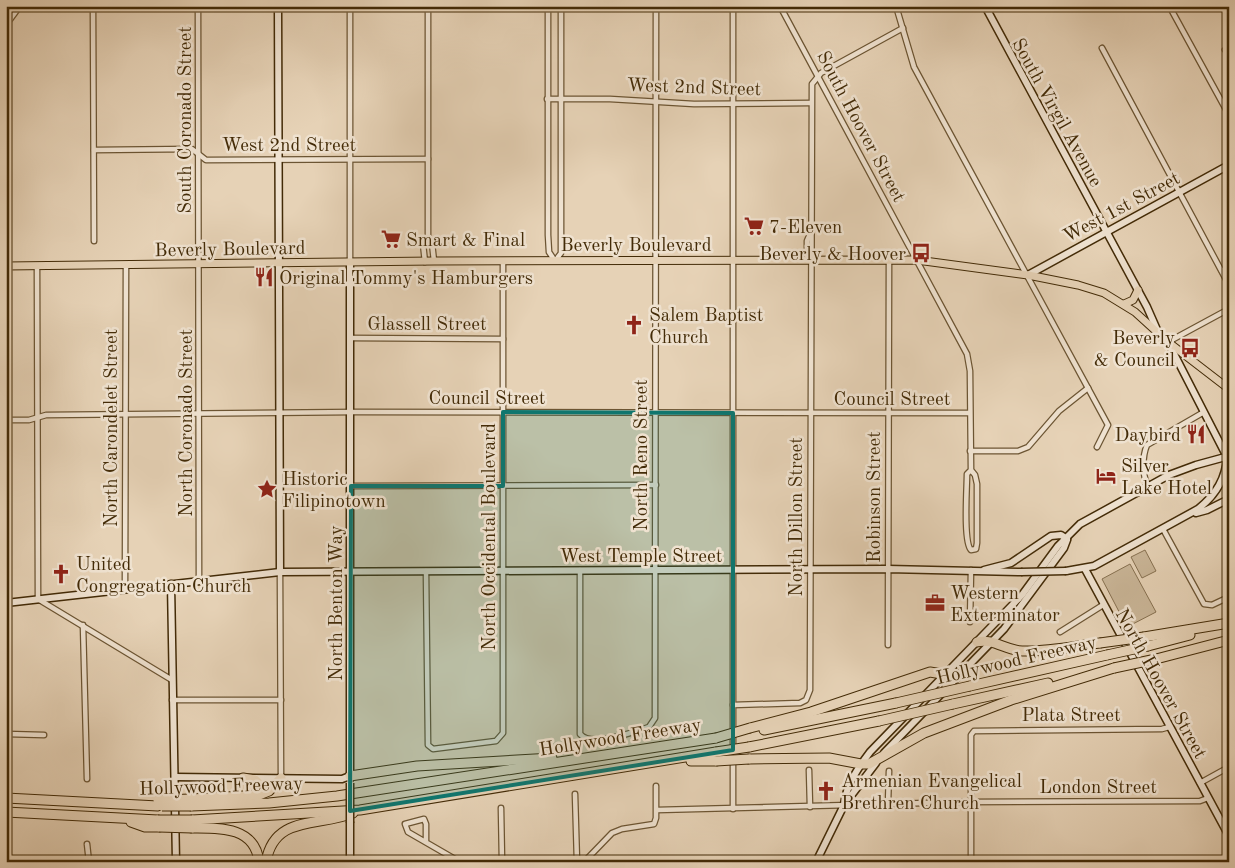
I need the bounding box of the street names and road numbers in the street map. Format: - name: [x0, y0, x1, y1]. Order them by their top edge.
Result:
- street label: South Coronado Street: [177, 26, 196, 214]
- street label: South Virgil Avenue: [1007, 36, 1105, 191]
- street label: South Hoover Street: [812, 49, 908, 206]
- street label: West 2nd Street: [626, 77, 761, 100]
- street label: West 2nd Street: [222, 137, 356, 156]
- street label: West 1st Street: [1061, 170, 1184, 247]
- street label: Beverly Boulevard: [560, 237, 712, 256]
- street label: Beverly Boulevard: [154, 240, 306, 261]
- street label: Glassell Street: [367, 316, 487, 335]
- street label: North Carondelet Street: [103, 329, 122, 527]
- street label: North Coronado Street: [178, 329, 197, 517]
- street label: North Reno Street: [633, 379, 652, 531]
- street label: Council Street: [429, 390, 545, 409]
- street label: Council Street: [834, 391, 950, 410]
- street label: North Occidental Boulevard: [481, 423, 500, 651]
- street label: Robinson Street: [866, 431, 885, 563]
- street label: North Dillon Street: [788, 437, 807, 597]
- street label: North Benton Way: [328, 525, 347, 681]
- street label: West Temple Street: [560, 548, 722, 567]
- street label: North Hoover Street: [1111, 606, 1209, 763]
- street label: Hollywood Freeway: [935, 634, 1099, 689]
- street label: Plata Street: [1021, 707, 1121, 726]
- street label: Hollywood Freeway: [538, 716, 703, 761]
- street label: Hollywood Freeway: [139, 775, 303, 800]
- street label: London Street: [1039, 779, 1157, 798]

